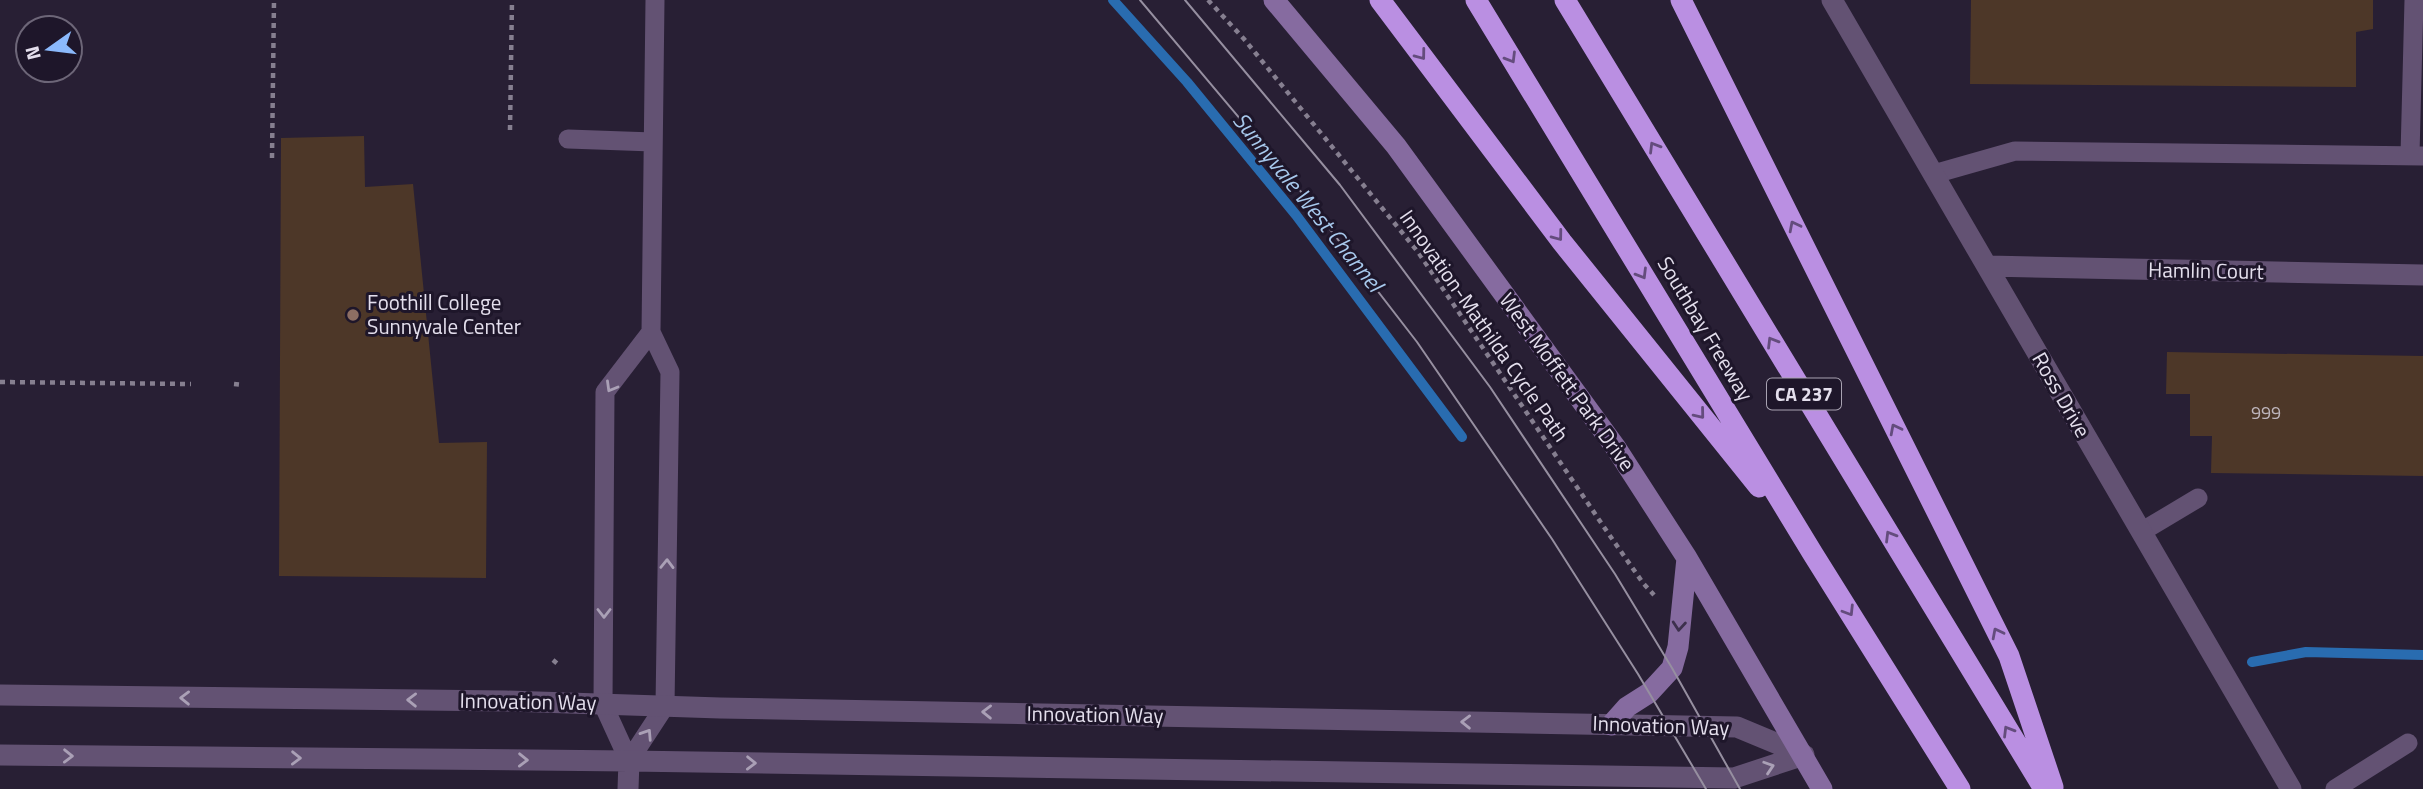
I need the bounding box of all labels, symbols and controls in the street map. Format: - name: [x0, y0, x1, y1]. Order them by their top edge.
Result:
- north arrow: [14, 14, 84, 84]
- text: N: [16, 43, 48, 63]
- one-way arrow: [1413, 47, 1425, 59]
- one-way arrow: [1503, 51, 1516, 64]
- water label: Sunnyvale West Channel: [1225, 104, 1394, 302]
- one-way arrow: [1649, 142, 1662, 155]
- street label: Innovation-Mathilda Cycle Path: [1392, 203, 1577, 448]
- one-way arrow: [1788, 221, 1802, 233]
- one-way arrow: [1549, 229, 1562, 241]
- street label: Southbay Freeway: [1650, 250, 1762, 407]
- street label: Hamlin Court: [2148, 253, 2265, 287]
- one-way arrow: [1634, 266, 1647, 279]
- place label: Foothill College Sunnyvale Center: [367, 286, 521, 342]
- street label: West Moffett Park Drive: [1492, 286, 1644, 477]
- marker: Foothill College Sunnyvale Center: [345, 307, 361, 323]
- one-way arrow: [1767, 336, 1780, 349]
- street label: Ross Drive: [2025, 346, 2099, 443]
- road number: CA 237: [1767, 378, 1841, 410]
- one-way arrow: [606, 379, 619, 392]
- house number: 999: [2251, 399, 2281, 426]
- one-way arrow: [1692, 406, 1705, 418]
- one-way arrow: [1890, 424, 1904, 436]
- one-way arrow: [1886, 531, 1899, 544]
- one-way arrow: [659, 559, 675, 569]
- one-way arrow: [1841, 604, 1854, 617]
- one-way arrow: [596, 608, 612, 618]
- one-way arrow: [1672, 620, 1687, 632]
- one-way arrow: [1991, 628, 2005, 640]
- street label: Innovation Way: [459, 684, 597, 718]
- one-way arrow: [179, 690, 190, 706]
- one-way arrow: [407, 692, 417, 708]
- street label: Innovation Way: [1026, 697, 1164, 731]
- one-way arrow: [981, 705, 992, 720]
- street label: Innovation Way: [1592, 707, 1730, 743]
- one-way arrow: [1460, 714, 1471, 730]
- one-way arrow: [2004, 725, 2017, 738]
- one-way arrow: [639, 728, 652, 741]
- one-way arrow: [63, 748, 74, 764]
- one-way arrow: [291, 750, 301, 766]
- one-way arrow: [518, 752, 529, 768]
- one-way arrow: [746, 755, 756, 771]
- one-way arrow: [1763, 760, 1775, 775]

